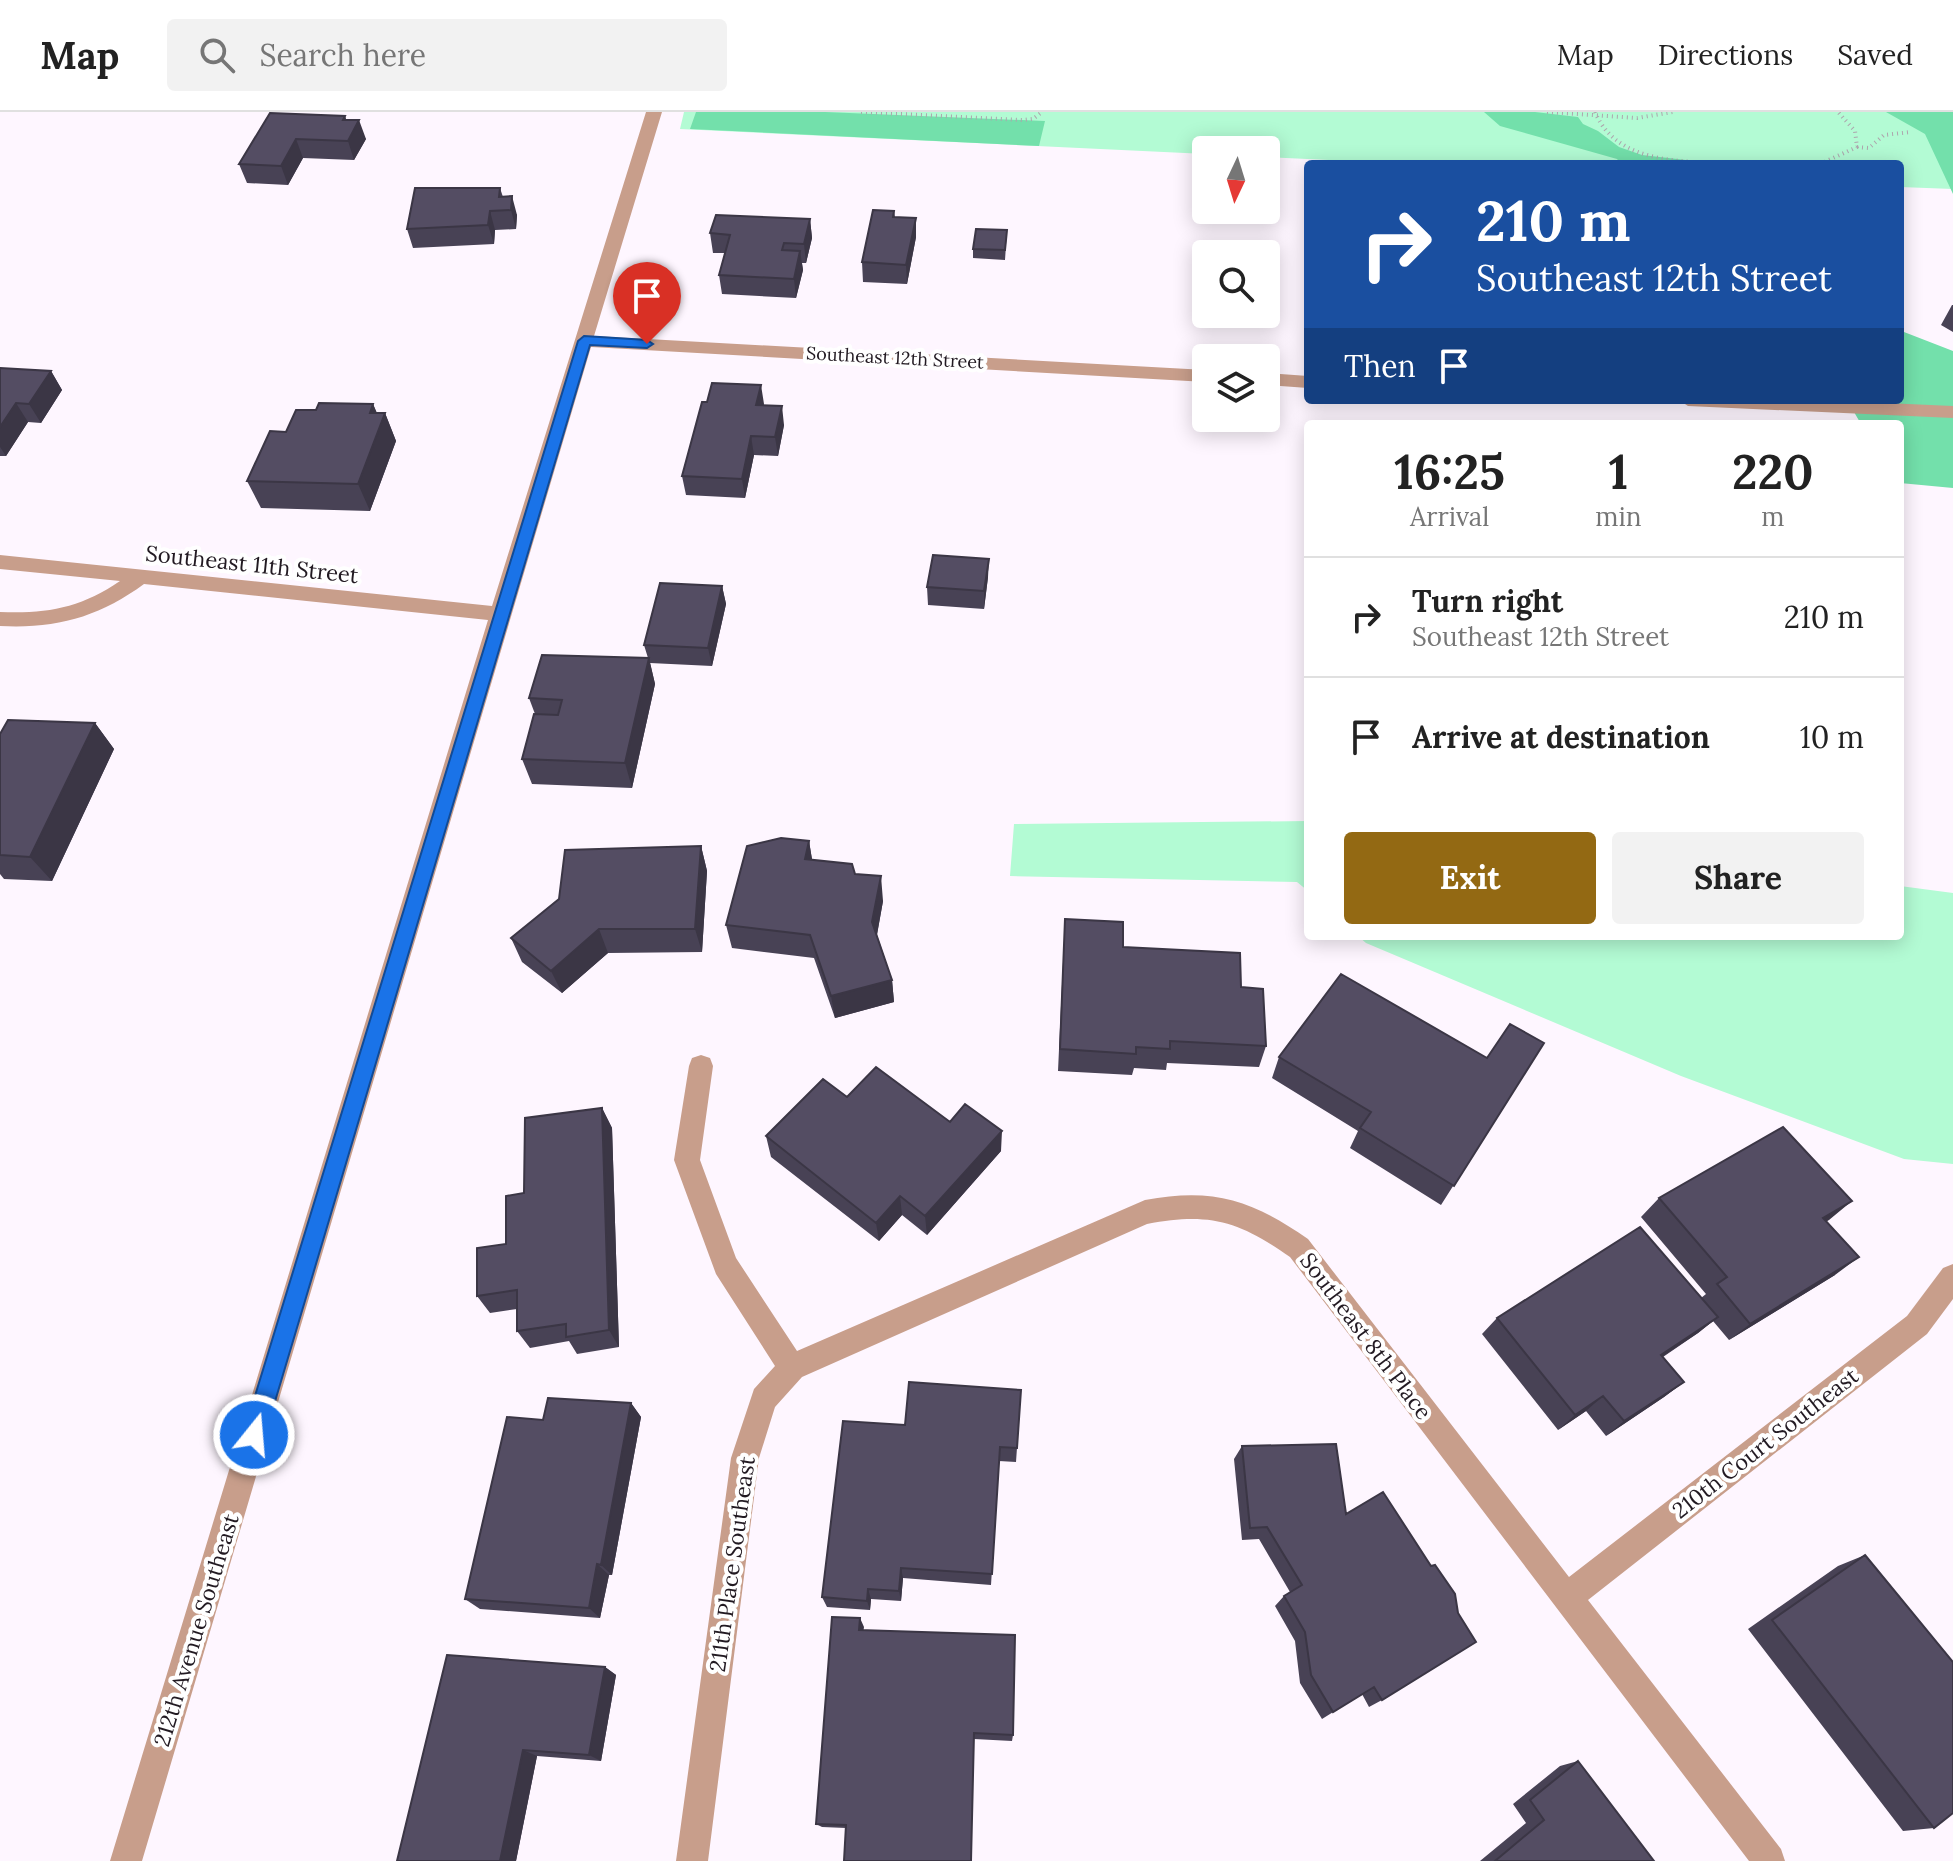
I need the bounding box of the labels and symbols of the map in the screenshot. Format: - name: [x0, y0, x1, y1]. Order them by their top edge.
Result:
- north arrow: [1192, 136, 1280, 224]
- pin: [613, 262, 681, 344]
- street label: Southeast 12th Street: [806, 341, 985, 374]
- street label: Southeast 11th Street: [144, 539, 360, 589]
- street label: Southeast 8th Place: [1294, 1247, 1438, 1425]
- street label: 210th Court Southeast: [1666, 1361, 1864, 1524]
- position arrow: [212, 1393, 296, 1477]
- street label: 211th Place Southeast: [703, 1454, 761, 1674]
- street label: 212th Avenue Southeast: [147, 1510, 245, 1750]

